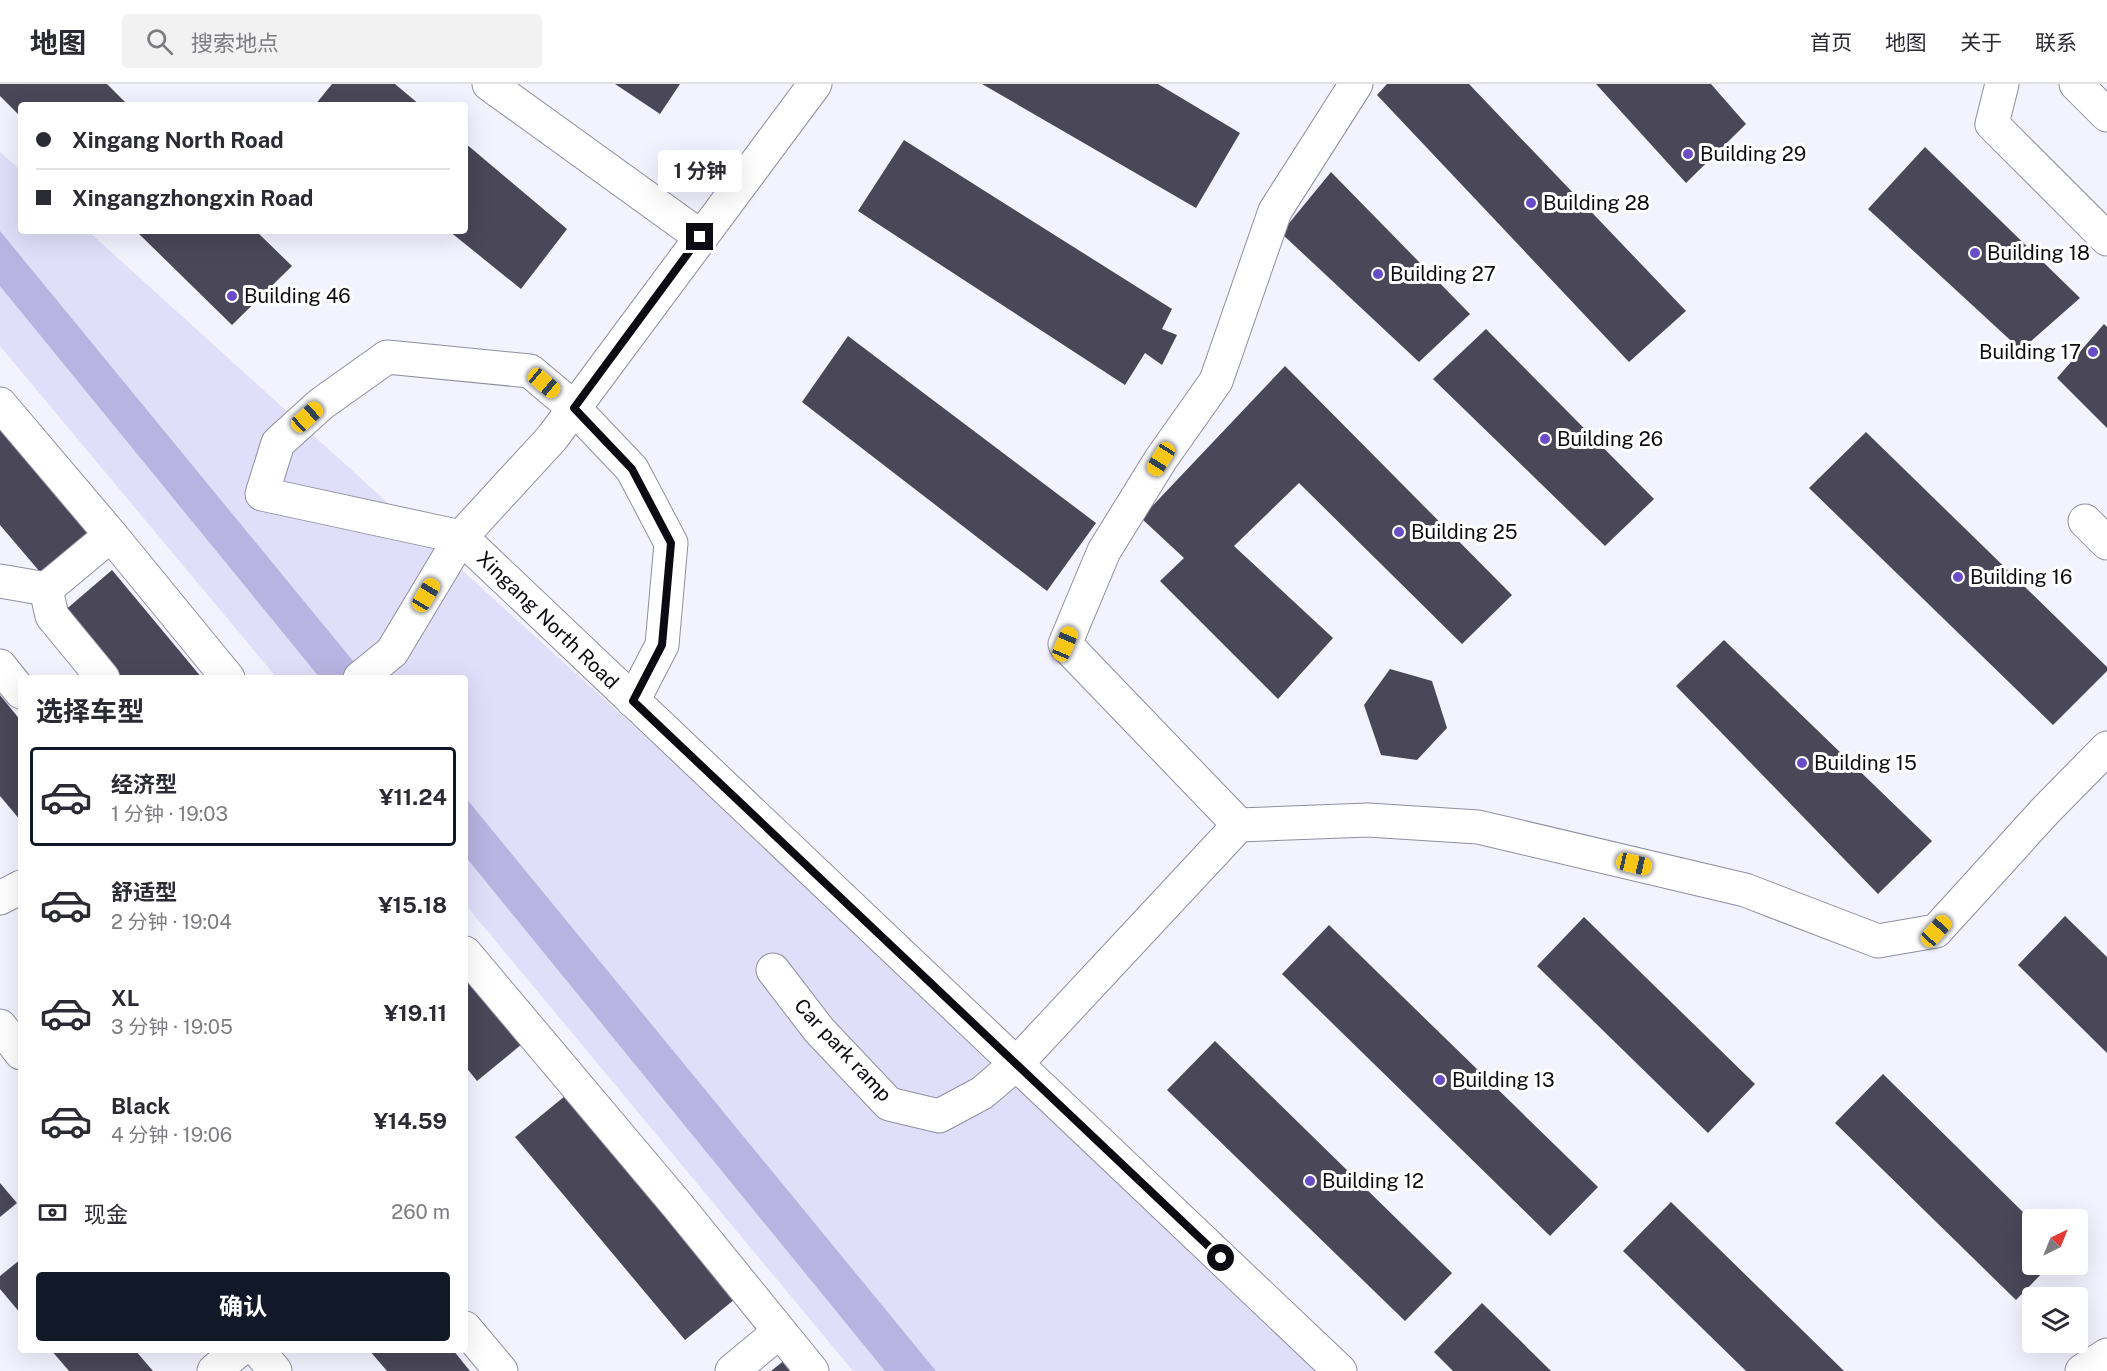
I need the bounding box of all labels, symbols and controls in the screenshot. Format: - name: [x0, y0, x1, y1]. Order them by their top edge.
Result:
- search box: [122, 14, 542, 68]
- icon: search: [143, 25, 176, 58]
- text: 地图: [30, 26, 86, 59]
- text: 搜索地点: [191, 30, 279, 56]
- text: 首页: [1810, 30, 1852, 55]
- text: 地图: [1885, 30, 1927, 55]
- text: 关于: [1960, 30, 2002, 55]
- text: 联系: [2035, 30, 2077, 55]
- text: Xingang North Road: [72, 127, 284, 153]
- place label: Building 29: [1700, 142, 1806, 166]
- marker: Building 29: [1681, 147, 1695, 161]
- callout: 1 分钟: [658, 150, 742, 192]
- text: 1 分钟: [673, 159, 727, 183]
- text: Xingangzhongxin Road: [72, 185, 313, 211]
- place label: Building 28: [1543, 191, 1650, 215]
- marker: Building 28: [1524, 196, 1538, 210]
- route end: [686, 223, 713, 250]
- place label: Building 18: [1987, 241, 2090, 265]
- marker: Building 18: [1968, 246, 1982, 260]
- place label: Building 27: [1390, 262, 1496, 286]
- marker: Building 27: [1371, 267, 1385, 281]
- place label: Building 46: [244, 284, 351, 308]
- marker: Building 46: [225, 289, 239, 303]
- place label: Building 17: [1979, 340, 2081, 364]
- marker: Building 17: [2086, 345, 2100, 359]
- car: [524, 365, 564, 401]
- car: [288, 398, 326, 436]
- place label: Building 26: [1557, 427, 1663, 451]
- marker: Building 26: [1538, 432, 1552, 446]
- car: [1144, 439, 1178, 479]
- place label: Building 25: [1411, 520, 1518, 544]
- marker: Building 25: [1392, 525, 1406, 539]
- street label: Xingang North Road: [472, 546, 624, 694]
- place label: Building 16: [1970, 565, 2072, 589]
- marker: Building 16: [1951, 570, 1965, 584]
- car: [409, 575, 443, 615]
- car: [1050, 624, 1080, 664]
- text: 选择车型: [36, 695, 144, 727]
- place label: Building 15: [1814, 751, 1917, 775]
- marker: Building 15: [1795, 756, 1809, 770]
- icon: car: [39, 770, 93, 824]
- text: 经济型: [111, 771, 177, 797]
- text: ¥11.24: [379, 784, 447, 810]
- text: 1 分钟 · 19:03: [111, 802, 228, 826]
- car: [1614, 851, 1654, 877]
- icon: car: [39, 878, 93, 932]
- text: 舒适型: [111, 879, 177, 905]
- text: ¥15.18: [378, 892, 447, 918]
- text: 2 分钟 · 19:04: [111, 910, 232, 934]
- car: [1917, 912, 1955, 950]
- text: XL: [111, 985, 139, 1011]
- icon: car: [39, 986, 93, 1040]
- street label: Car park ramp: [789, 994, 897, 1106]
- text: ¥19.11: [384, 1000, 447, 1026]
- text: 3 分钟 · 19:05: [111, 1015, 233, 1039]
- place label: Building 13: [1452, 1068, 1555, 1092]
- marker: Building 13: [1433, 1073, 1447, 1087]
- text: Black: [111, 1093, 170, 1119]
- icon: car: [39, 1094, 93, 1148]
- text: ¥14.59: [373, 1108, 447, 1134]
- text: 4 分钟 · 19:06: [111, 1123, 232, 1147]
- place label: Building 12: [1322, 1169, 1424, 1193]
- marker: Building 12: [1303, 1174, 1317, 1188]
- icon: cash: [36, 1196, 69, 1229]
- text: 260 m: [391, 1200, 450, 1224]
- text: 现金: [84, 1201, 128, 1227]
- north arrow: [2022, 1209, 2088, 1275]
- map controls: [2022, 1209, 2088, 1353]
- route start: [1207, 1244, 1234, 1271]
- button: 确认: [36, 1272, 450, 1341]
- button: layers: [2022, 1287, 2088, 1353]

